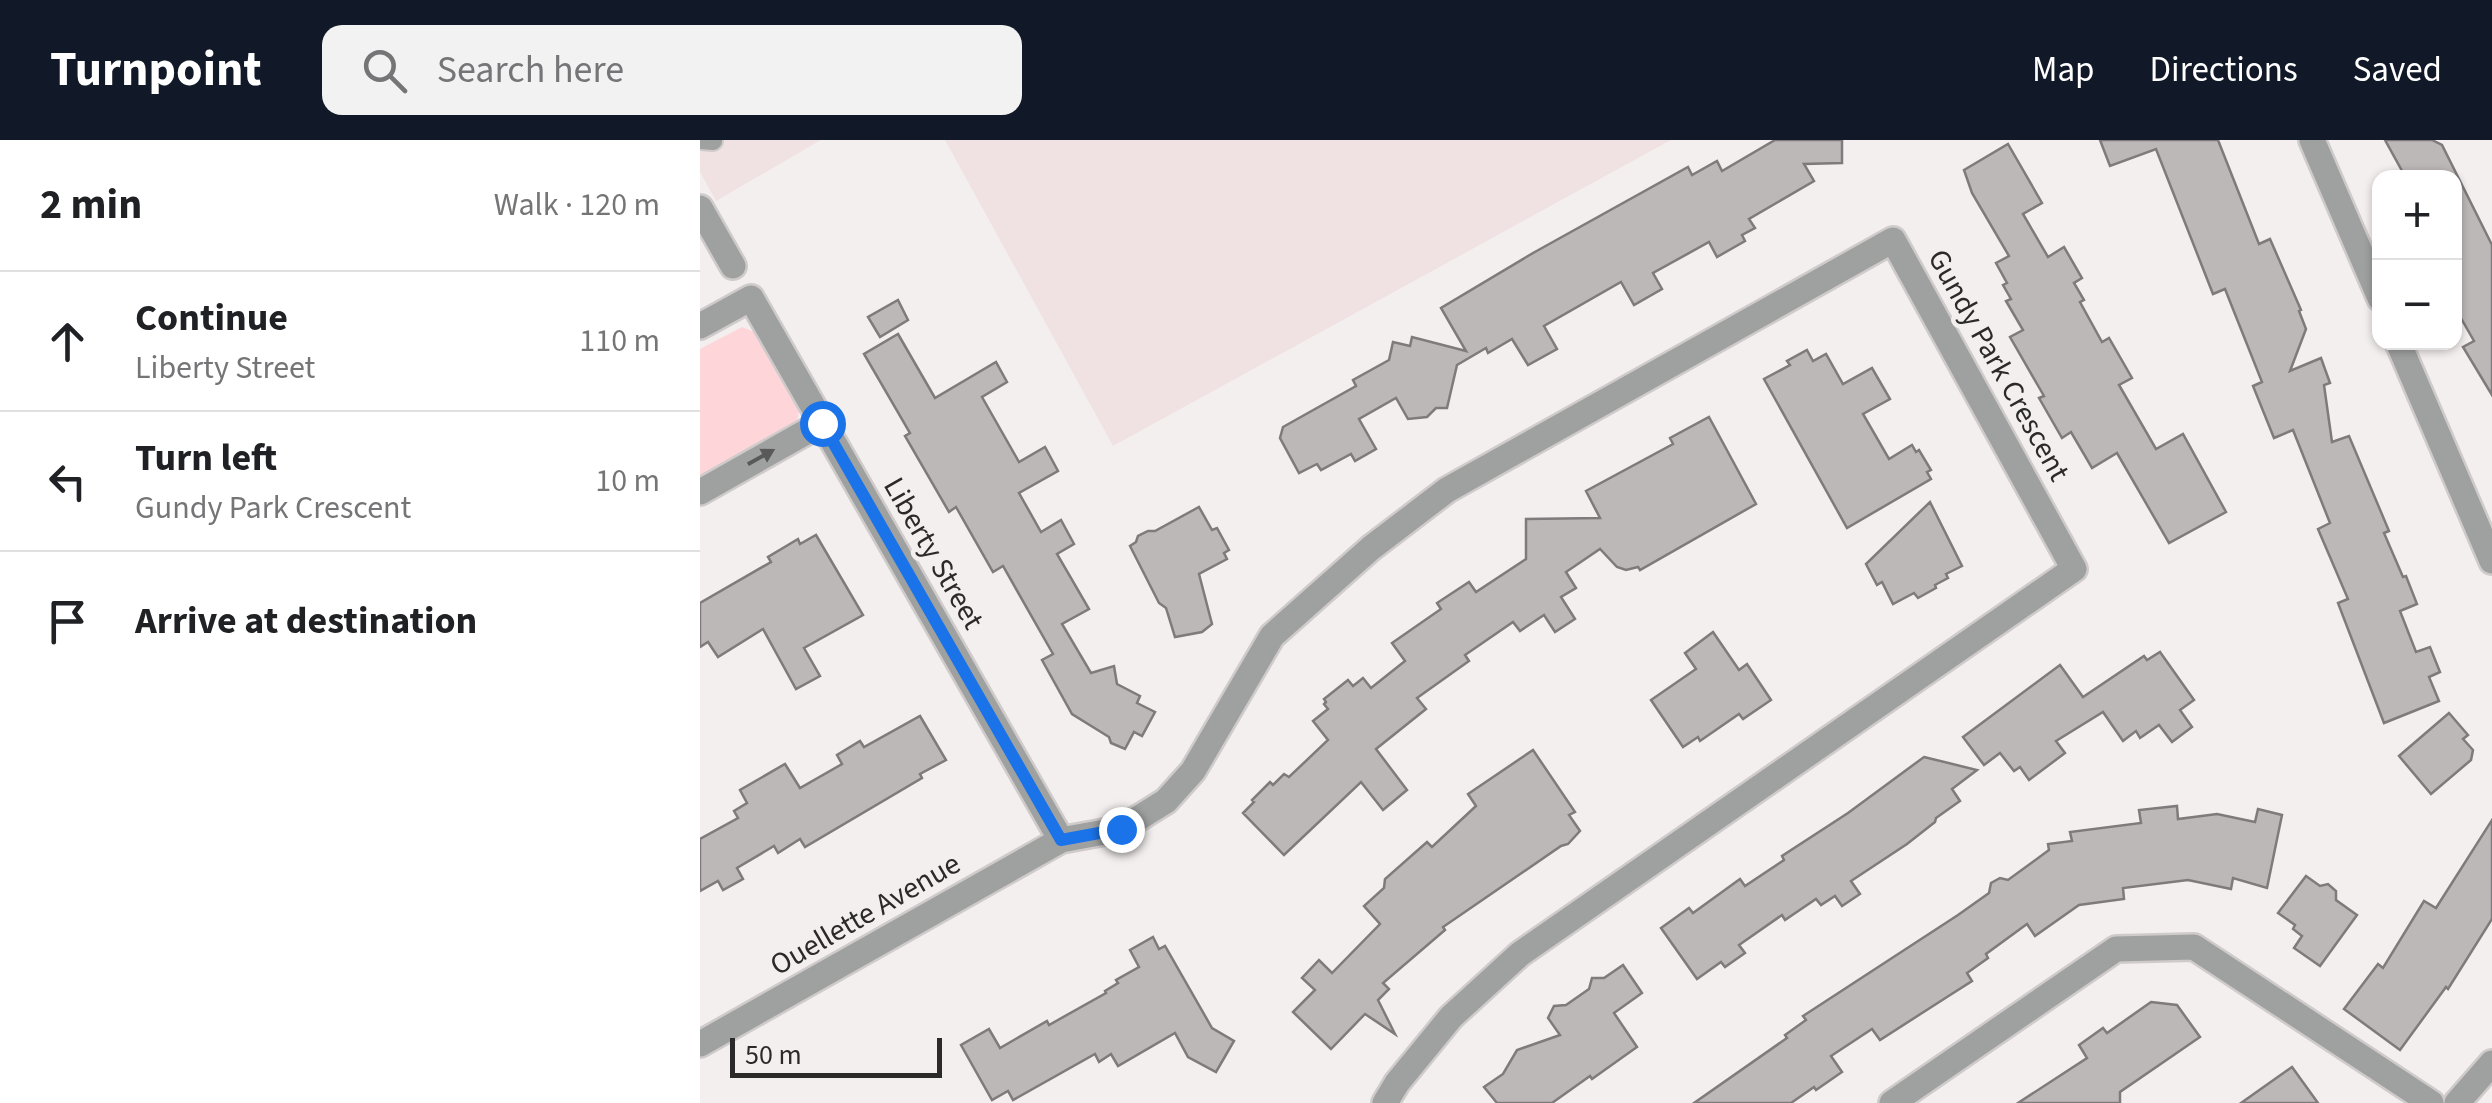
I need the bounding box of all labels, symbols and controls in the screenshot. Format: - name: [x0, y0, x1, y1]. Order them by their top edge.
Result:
- search box: [322, 25, 1022, 115]
- text: Turnpoint: [50, 36, 262, 104]
- icon: search: [357, 43, 412, 98]
- text: Search here: [437, 43, 624, 97]
- text: Map: [2032, 45, 2095, 95]
- text: Directions: [2150, 45, 2298, 95]
- text: Saved: [2353, 45, 2442, 95]
- map controls: [2372, 170, 2462, 350]
- button: +: [2372, 170, 2462, 260]
- text: 2 min: [40, 175, 142, 235]
- text: Walk · 120 m: [494, 182, 660, 228]
- street label: Gundy Park Crescent: [1917, 241, 2080, 489]
- button: −: [2372, 260, 2462, 350]
- text: Continue: [135, 291, 288, 345]
- icon: ahead: [40, 314, 95, 369]
- text: 110 m: [579, 318, 660, 364]
- text: Liberty Street: [135, 345, 315, 391]
- route start: [800, 401, 846, 447]
- text: Turn left: [135, 431, 277, 485]
- one-way arrow: [747, 449, 775, 467]
- icon: left: [40, 454, 95, 509]
- text: 10 m: [595, 458, 660, 504]
- street label: Liberty Street: [873, 469, 994, 637]
- text: Gundy Park Crescent: [135, 485, 411, 531]
- icon: arrive: [40, 594, 95, 649]
- text: Arrive at destination: [135, 594, 477, 648]
- route end: [1099, 807, 1145, 853]
- street label: Ouellette Avenue: [762, 842, 968, 986]
- scale bar: [730, 1033, 942, 1078]
- text: 50 m: [745, 1035, 802, 1075]

